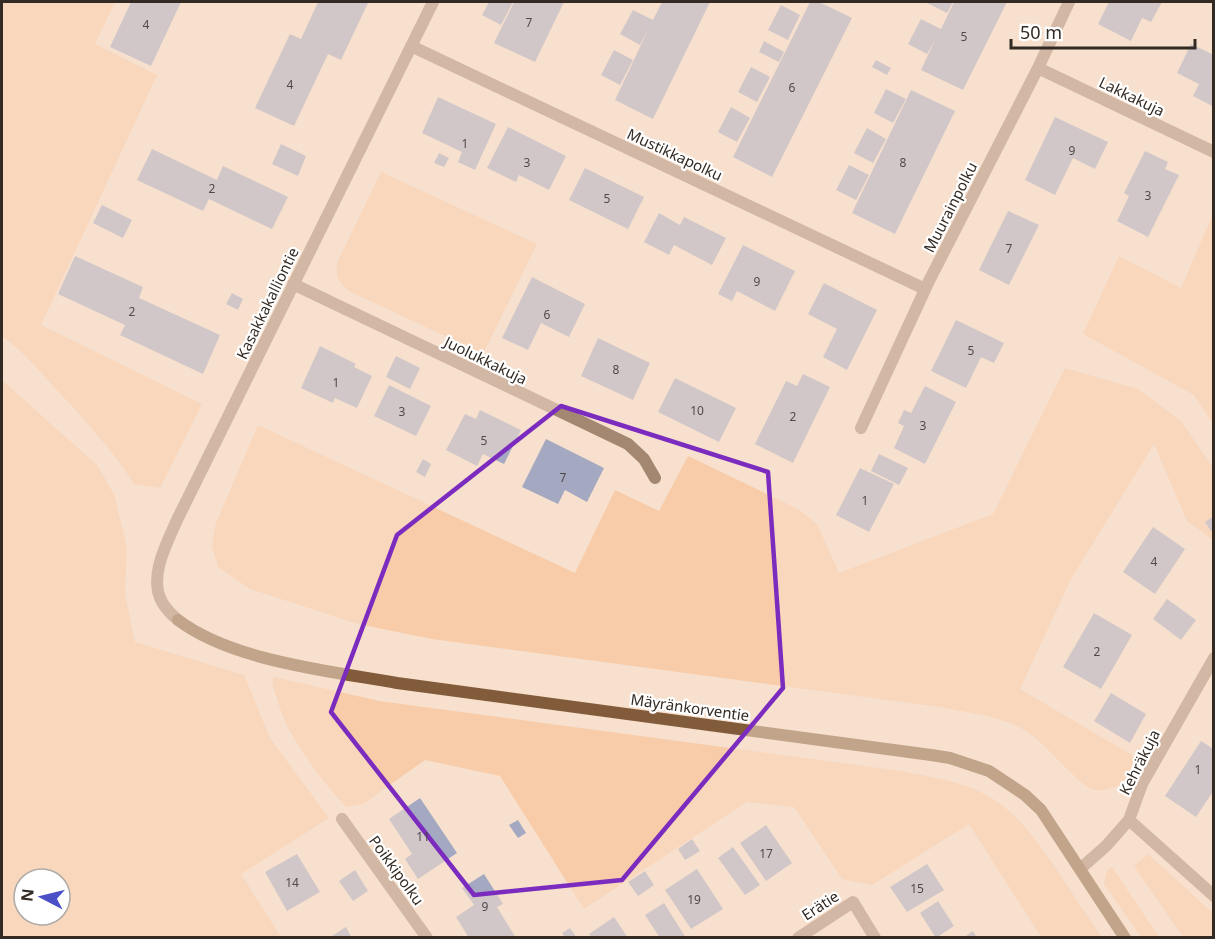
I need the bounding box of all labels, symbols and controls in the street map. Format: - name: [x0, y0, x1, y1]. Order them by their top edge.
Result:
- scale bar: [1011, 12, 1196, 50]
- house number: 7: [526, 14, 533, 31]
- house number: 4: [143, 16, 150, 33]
- text: 50 m: [1020, 20, 1062, 44]
- house number: 5: [961, 28, 968, 45]
- street label: Lakkakuja: [1096, 72, 1168, 120]
- house number: 4: [287, 76, 294, 93]
- house number: 6: [789, 79, 796, 96]
- street label: Mustikkapolku: [624, 123, 726, 185]
- house number: 1: [462, 135, 468, 152]
- house number: 9: [1069, 142, 1076, 159]
- house number: 3: [524, 154, 531, 171]
- house number: 8: [900, 154, 907, 171]
- street label: Muurainpolku: [919, 158, 981, 256]
- house number: 2: [209, 180, 216, 197]
- house number: 3: [1145, 187, 1152, 204]
- house number: 5: [604, 190, 611, 207]
- house number: 7: [1006, 240, 1013, 257]
- street label: Kasakkakalliontie: [231, 244, 303, 362]
- house number: 9: [754, 273, 761, 290]
- house number: 2: [129, 303, 136, 320]
- house number: 6: [544, 306, 551, 323]
- street label: Juolukkakuja: [440, 330, 531, 389]
- house number: 5: [968, 342, 975, 359]
- house number: 8: [613, 361, 620, 378]
- house number: 1: [333, 374, 339, 391]
- house number: 10: [690, 402, 704, 419]
- house number: 3: [399, 403, 406, 420]
- house number: 2: [790, 408, 797, 425]
- house number: 3: [920, 417, 927, 434]
- house number: 5: [481, 432, 488, 449]
- house number: 7: [560, 469, 567, 486]
- house number: 1: [862, 492, 868, 509]
- house number: 4: [1151, 553, 1158, 570]
- house number: 2: [1094, 643, 1101, 660]
- street label: Mäyränkorventie: [629, 689, 751, 725]
- street label: Kehräkuja: [1114, 726, 1164, 798]
- house number: 1: [1195, 761, 1201, 778]
- house number: 11: [416, 828, 430, 845]
- street label: Poikkipolku: [365, 831, 429, 909]
- house number: 17: [759, 845, 773, 862]
- north arrow: [12, 867, 72, 927]
- house number: 14: [285, 874, 299, 891]
- house number: 15: [910, 880, 924, 897]
- street label: Erätie: [798, 886, 842, 924]
- text: N: [15, 887, 39, 903]
- house number: 19: [687, 891, 701, 908]
- house number: 9: [482, 898, 489, 915]

